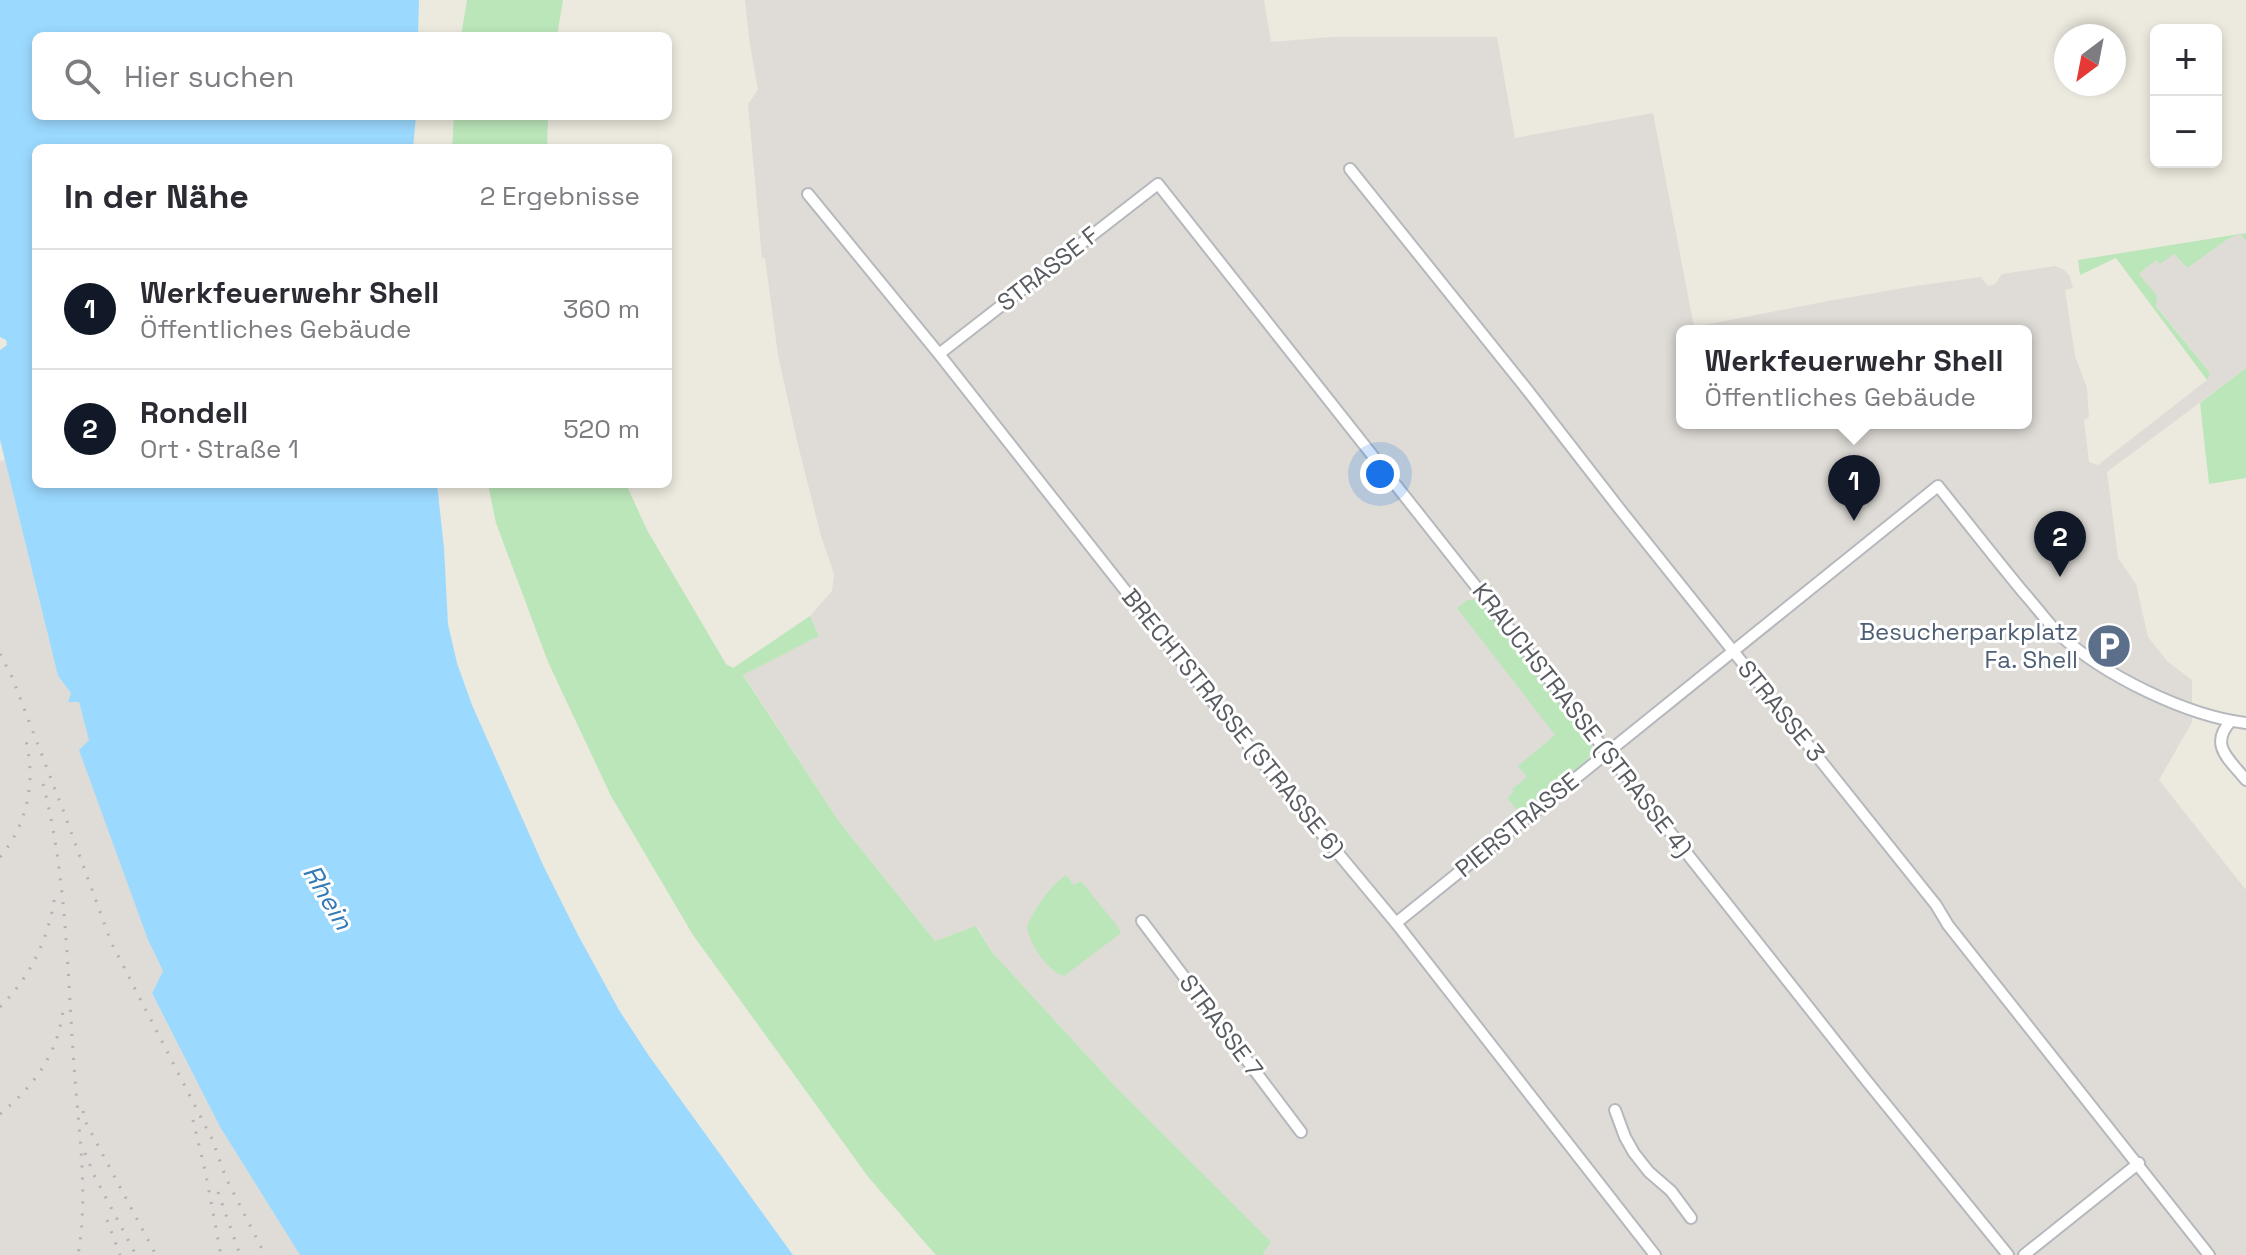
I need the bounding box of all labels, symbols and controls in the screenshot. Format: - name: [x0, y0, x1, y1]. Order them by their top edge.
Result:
- north arrow: [2054, 24, 2126, 96]
- map controls: [2150, 24, 2222, 168]
- button: +: [2150, 24, 2222, 96]
- search box: [32, 32, 672, 120]
- icon: search: [60, 54, 104, 98]
- text: Hier suchen: [124, 57, 294, 96]
- button: −: [2150, 96, 2222, 168]
- text: In der Nähe: [64, 175, 249, 218]
- text: 2 Ergebnisse: [480, 179, 640, 213]
- street label: STRASSE F: [991, 219, 1105, 318]
- text: Werkfeuerwehr Shell: [140, 273, 439, 312]
- text: 1: [84, 292, 96, 326]
- text: 360 m: [563, 292, 640, 326]
- text: Öffentliches Gebäude: [140, 312, 412, 346]
- popup: [1676, 325, 2032, 429]
- text: Werkfeuerwehr Shell: [1704, 341, 2004, 380]
- text: Öffentliches Gebäude: [1704, 380, 1976, 414]
- text: Rondell: [140, 393, 248, 432]
- text: 2: [82, 412, 98, 446]
- text: 520 m: [563, 412, 640, 446]
- text: Ort · Straße 1: [140, 432, 299, 466]
- your location: [1360, 454, 1400, 494]
- pin: 1: [1828, 455, 1880, 521]
- pin: 2: [2034, 511, 2086, 577]
- street label: KRAUCHSTRASSE (STRASSE 4): [1466, 576, 1699, 863]
- street label: BRECHTSTRASSE (STRASSE 6): [1115, 582, 1351, 863]
- place label: Besucherparkplatz Fa. Shell: [1859, 616, 2078, 675]
- parking icon: Besucherparkplatz Fa. Shell: [2085, 622, 2133, 670]
- street label: STRASSE 3: [1731, 654, 1832, 768]
- street label: PIERSTRASSE: [1449, 765, 1585, 884]
- water label: Rhein: [295, 858, 361, 937]
- street label: STRASSE 7: [1173, 968, 1270, 1083]

